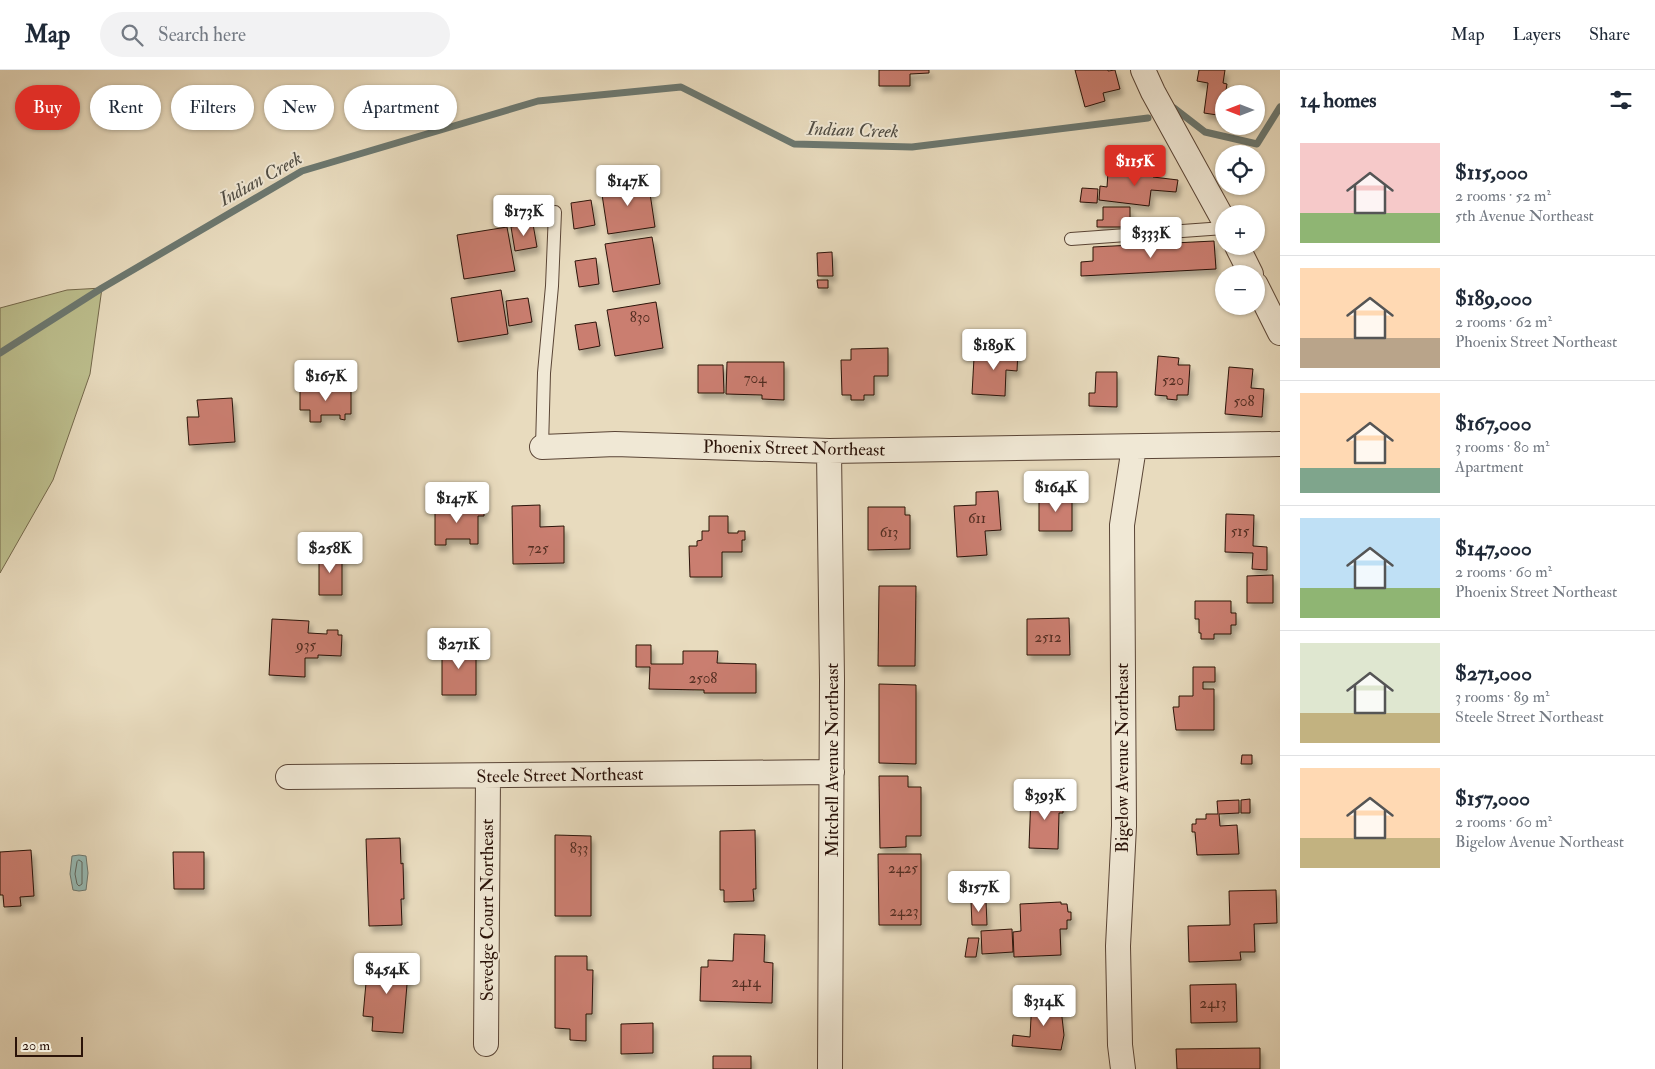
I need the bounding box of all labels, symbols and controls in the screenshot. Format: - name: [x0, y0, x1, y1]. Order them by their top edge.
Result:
- search box: [100, 12, 450, 57]
- text: Map: [25, 19, 70, 50]
- icon: search: [118, 21, 146, 49]
- text: Search here: [158, 23, 246, 47]
- text: Map: [1451, 23, 1485, 46]
- text: Layers: [1513, 23, 1561, 46]
- text: Share: [1589, 23, 1630, 46]
- chip: Buy: [15, 85, 80, 130]
- chip: Rent: [90, 85, 161, 130]
- chip: Filters: [171, 85, 254, 130]
- chip: New: [264, 85, 334, 130]
- chip: Apartment: [344, 85, 457, 130]
- north arrow: [1215, 85, 1265, 135]
- map controls: [1215, 85, 1265, 315]
- icon: filters: [1607, 86, 1635, 114]
- text: 14 homes: [1300, 87, 1377, 114]
- water label: Indian Creek: [806, 116, 899, 144]
- pin: $115K: [1100, 144, 1170, 187]
- button: locate: [1215, 145, 1265, 195]
- water label: Indian Creek: [214, 146, 306, 212]
- text: $115K: [1116, 151, 1154, 171]
- text: $115,000: [1455, 159, 1528, 186]
- icon: home: [1340, 163, 1400, 223]
- pin: $147K: [593, 164, 663, 207]
- text: $147K: [607, 171, 649, 191]
- text: 2 rooms · 52 m²: [1455, 186, 1551, 206]
- pin: $173K: [489, 194, 559, 237]
- text: $173K: [504, 201, 544, 221]
- button: +: [1215, 205, 1265, 255]
- text: 5th Avenue Northeast: [1455, 206, 1594, 226]
- pin: $333K: [1116, 216, 1186, 259]
- text: $333K: [1132, 223, 1170, 243]
- button: −: [1215, 265, 1265, 315]
- text: $189,000: [1455, 285, 1532, 312]
- icon: home: [1340, 288, 1400, 348]
- house number: 830: [630, 308, 650, 327]
- text: 2 rooms · 62 m²: [1455, 312, 1552, 332]
- pin: $189K: [959, 328, 1029, 371]
- text: Phoenix Street Northeast: [1455, 332, 1617, 352]
- text: $189K: [973, 335, 1015, 355]
- pin: $167K: [291, 360, 361, 402]
- text: $167K: [305, 366, 347, 386]
- house number: 704: [744, 369, 767, 388]
- house number: 520: [1162, 371, 1184, 390]
- house number: 508: [1233, 392, 1255, 411]
- text: $167,000: [1455, 410, 1531, 437]
- icon: home: [1340, 413, 1400, 473]
- street label: Phoenix Street Northeast: [703, 435, 886, 462]
- text: 3 rooms · 80 m²: [1455, 437, 1550, 457]
- text: Apartment: [1455, 457, 1523, 477]
- pin: $164K: [1021, 470, 1091, 513]
- text: $164K: [1035, 477, 1077, 497]
- pin: $147K: [422, 482, 492, 524]
- text: $147K: [436, 488, 478, 508]
- house number: 611: [968, 509, 986, 528]
- house number: 515: [1231, 522, 1250, 541]
- house number: 613: [880, 523, 898, 542]
- pin: $258K: [295, 532, 365, 574]
- text: $147,000: [1455, 535, 1532, 562]
- text: $258K: [309, 538, 351, 558]
- icon: home: [1340, 538, 1400, 598]
- house number: 725: [527, 539, 549, 558]
- text: 2 rooms · 60 m²: [1455, 562, 1552, 582]
- text: Phoenix Street Northeast: [1455, 582, 1617, 602]
- pin: $271K: [424, 628, 494, 670]
- house number: 2512: [1034, 628, 1062, 647]
- text: $271K: [438, 634, 480, 654]
- house number: 935: [295, 636, 316, 655]
- text: $271,000: [1455, 660, 1532, 687]
- street label: Mitchell Avenue Northeast: [821, 663, 844, 857]
- street label: Bigelow Avenue Northeast: [1111, 663, 1134, 853]
- icon: home: [1340, 663, 1400, 723]
- house number: 2508: [689, 669, 717, 688]
- text: 3 rooms · 89 m²: [1455, 687, 1550, 707]
- text: Steele Street Northeast: [1455, 707, 1604, 727]
- street label: Steele Street Northeast: [476, 763, 644, 788]
- pin: $393K: [1010, 778, 1080, 821]
- text: $393K: [1025, 785, 1065, 805]
- text: $157,000: [1455, 785, 1530, 812]
- icon: home: [1340, 788, 1400, 848]
- text: 2 rooms · 60 m²: [1455, 812, 1552, 832]
- street label: Sevedge Court Northeast: [476, 819, 499, 1001]
- text: Bigelow Avenue Northeast: [1455, 832, 1624, 852]
- house number: 833: [570, 839, 588, 858]
- house number: 2425: [888, 859, 918, 878]
- pin: $157K: [944, 870, 1014, 913]
- text: $157K: [959, 877, 999, 897]
- house number: 2423: [889, 902, 919, 921]
- pin: $454K: [352, 952, 422, 995]
- text: $454K: [365, 959, 409, 979]
- house number: 2414: [731, 973, 761, 992]
- pin: $314K: [1009, 984, 1079, 1027]
- text: $314K: [1024, 991, 1064, 1011]
- house number: 2413: [1200, 994, 1226, 1013]
- scale bar: [15, 1034, 82, 1057]
- text: 20 m: [22, 1037, 50, 1054]

